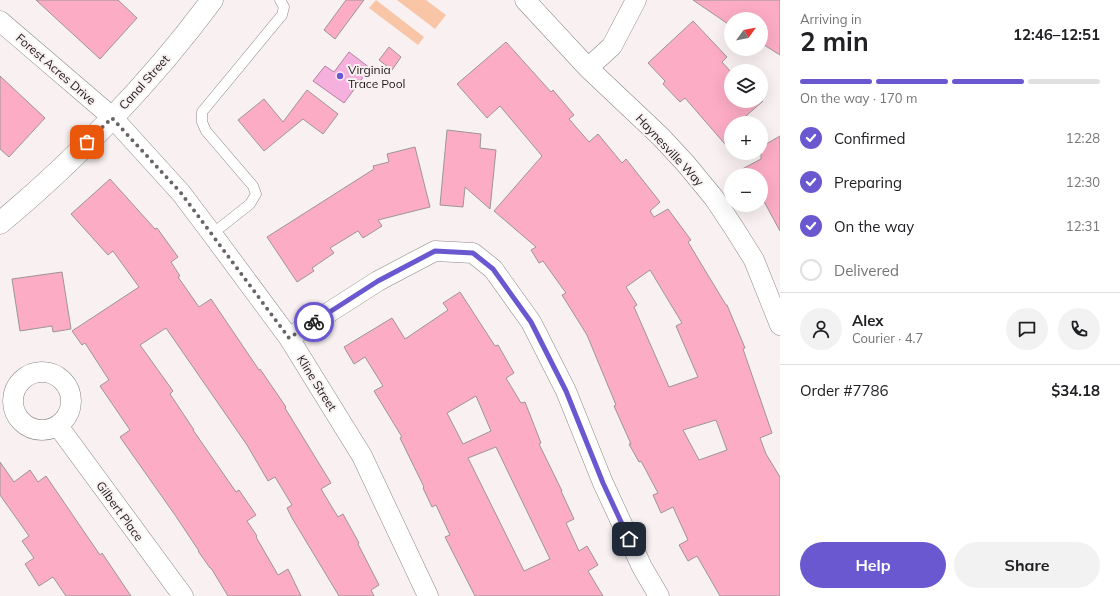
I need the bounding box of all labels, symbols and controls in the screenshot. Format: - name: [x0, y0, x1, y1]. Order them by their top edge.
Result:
- text: Arriving in: [800, 11, 862, 27]
- north arrow: [724, 12, 768, 56]
- map controls: [724, 12, 768, 212]
- text: 2 min: [800, 25, 869, 58]
- text: 12:46–12:51: [1013, 25, 1100, 44]
- street label: Forest Acres Drive: [13, 30, 99, 108]
- street label: Canal Street: [115, 51, 173, 113]
- place label: Virginia Trace Pool: [348, 62, 405, 91]
- button: layers: [724, 64, 768, 108]
- marker: Virginia Trace Pool: [335, 71, 345, 81]
- text: On the way · 170 m: [800, 90, 917, 106]
- street label: Haynesville Way: [633, 111, 708, 190]
- button: +: [724, 116, 768, 160]
- pin: [70, 125, 104, 159]
- icon: check: [800, 127, 822, 149]
- text: Confirmed: [834, 129, 905, 148]
- text: 12:28: [1066, 130, 1100, 146]
- icon: bag: [76, 131, 98, 153]
- button: −: [724, 168, 768, 212]
- icon: check: [800, 171, 822, 193]
- text: Preparing: [834, 173, 902, 192]
- text: 12:30: [1066, 174, 1100, 190]
- icon: check: [800, 215, 822, 237]
- text: On the way: [834, 217, 914, 236]
- text: 12:31: [1066, 218, 1100, 234]
- text: Delivered: [834, 261, 899, 280]
- courier: [294, 302, 334, 342]
- button: person: [800, 308, 842, 350]
- button: chat: [1006, 308, 1048, 350]
- button: phone: [1058, 308, 1100, 350]
- icon: bike: [303, 311, 325, 333]
- text: Alex: [852, 311, 884, 330]
- text: Courier · 4.7: [852, 330, 923, 346]
- street label: Kline Street: [294, 352, 340, 414]
- text: Order #7786: [800, 381, 888, 400]
- text: $34.18: [1051, 381, 1100, 400]
- street label: Gilbert Place: [93, 478, 147, 544]
- pin: [612, 522, 646, 556]
- icon: home: [618, 528, 640, 550]
- button: Help: [800, 542, 946, 588]
- button: Share: [954, 542, 1100, 588]

